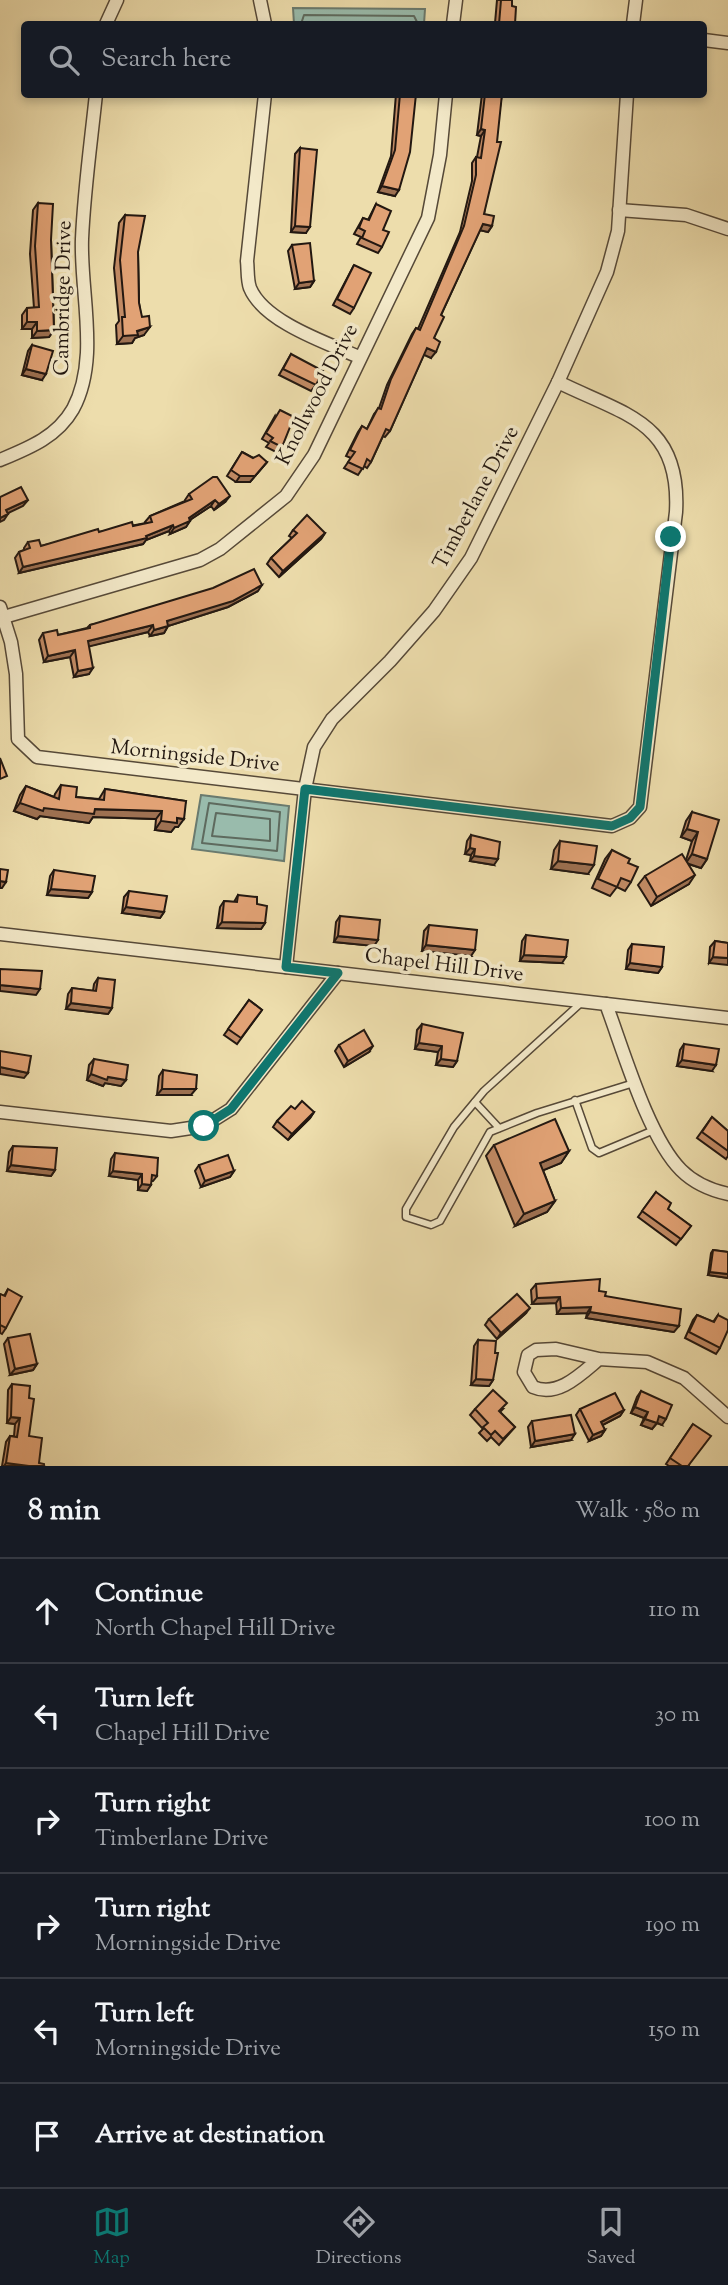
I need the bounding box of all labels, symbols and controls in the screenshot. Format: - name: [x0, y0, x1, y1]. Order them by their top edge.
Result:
- search box: [21, 21, 707, 98]
- icon: search: [45, 41, 83, 79]
- text: Search here: [101, 41, 231, 78]
- street label: Cambridge Drive: [48, 220, 80, 376]
- street label: Knollwood Drive: [269, 319, 367, 471]
- street label: Timberlane Drive: [427, 421, 527, 575]
- route end: [655, 521, 686, 552]
- street label: Morningside Drive: [109, 733, 281, 781]
- street label: Chapel Hill Drive: [363, 941, 525, 991]
- route start: [188, 1110, 219, 1141]
- text: 8 min: [28, 1490, 100, 1533]
- text: Walk · 580 m: [575, 1495, 700, 1528]
- text: Continue: [95, 1576, 203, 1613]
- icon: ahead: [28, 1592, 66, 1630]
- text: 110 m: [649, 1594, 700, 1627]
- text: North Chapel Hill Drive: [95, 1613, 335, 1646]
- text: Turn left: [95, 1681, 194, 1718]
- icon: left: [28, 1697, 66, 1735]
- text: 30 m: [655, 1699, 700, 1732]
- text: Chapel Hill Drive: [95, 1718, 270, 1751]
- text: Turn right: [95, 1786, 210, 1823]
- icon: right: [28, 1802, 66, 1840]
- text: 100 m: [644, 1804, 700, 1837]
- text: Timberlane Drive: [95, 1823, 269, 1856]
- text: Turn right: [95, 1891, 210, 1928]
- icon: right: [28, 1907, 66, 1945]
- text: 190 m: [645, 1909, 700, 1942]
- text: Morningside Drive: [95, 1928, 281, 1961]
- text: Turn left: [95, 1996, 194, 2033]
- icon: left: [28, 2012, 66, 2050]
- text: 150 m: [648, 2014, 700, 2047]
- text: Morningside Drive: [95, 2033, 281, 2066]
- icon: arrive: [28, 2117, 66, 2155]
- text: Arrive at destination: [95, 2117, 325, 2154]
- tab: Map: [93, 2203, 131, 2272]
- tab: Directions: [316, 2203, 401, 2272]
- tab: Saved: [587, 2203, 635, 2272]

